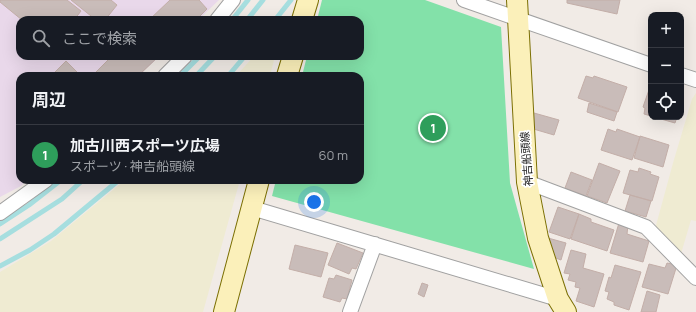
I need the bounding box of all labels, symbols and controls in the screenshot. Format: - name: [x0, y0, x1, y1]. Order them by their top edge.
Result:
- map controls: [648, 12, 684, 120]
- button: +: [648, 12, 684, 48]
- search box: [16, 16, 364, 60]
- icon: search: [30, 27, 52, 49]
- text: ここで検索: [62, 28, 137, 49]
- button: −: [648, 48, 684, 84]
- button: locate: [648, 84, 684, 120]
- text: 周辺: [32, 88, 66, 111]
- pin: 1: [420, 113, 446, 143]
- street label: 神吉船頭線: [517, 131, 535, 187]
- text: 加古川西スポーツ広場: [70, 135, 220, 156]
- text: 1: [42, 146, 48, 164]
- text: 60 m: [318, 146, 348, 164]
- text: スポーツ · 神吉船頭線: [70, 157, 195, 175]
- your location: [304, 192, 324, 212]

